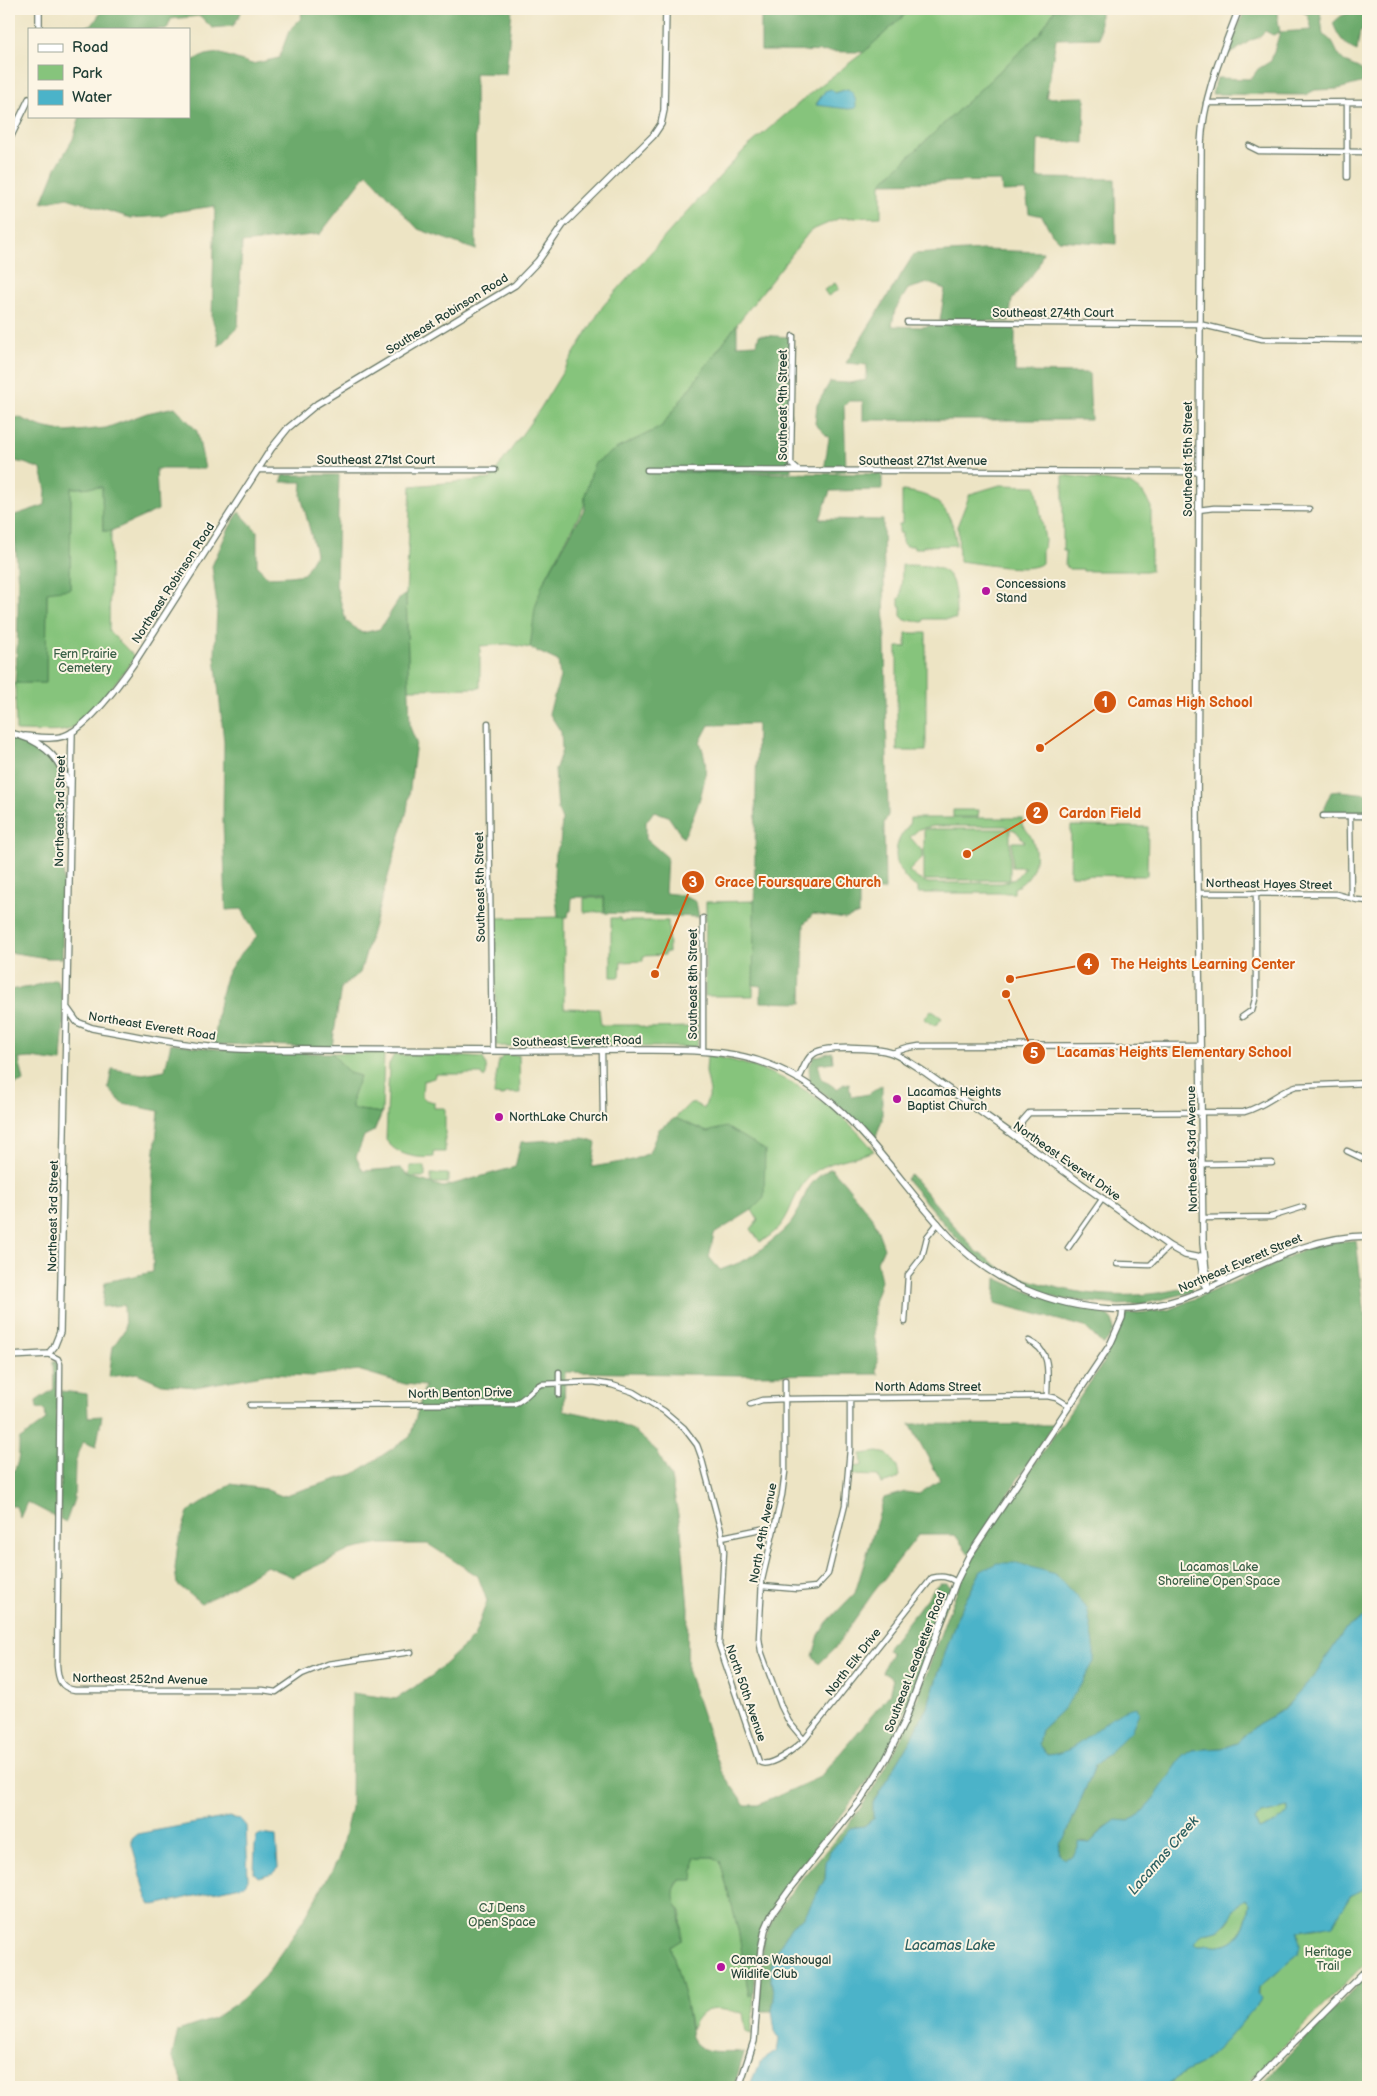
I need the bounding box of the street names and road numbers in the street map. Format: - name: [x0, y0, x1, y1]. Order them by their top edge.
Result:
- street label: Southeast Robinson Road: [383, 271, 511, 358]
- street label: Southeast 274th Court: [992, 306, 1114, 321]
- street label: Southeast 9th Street: [776, 349, 791, 460]
- street label: Southeast 15th Street: [1181, 401, 1196, 517]
- street label: Southeast 271st Court: [317, 453, 435, 468]
- street label: Southeast 271st Avenue: [859, 454, 987, 469]
- street label: Northeast Robinson Road: [129, 520, 218, 646]
- street label: Northeast 3rd Street: [52, 755, 69, 867]
- street label: Southeast 5th Street: [472, 831, 489, 943]
- street label: Northeast Hayes Street: [1206, 876, 1333, 893]
- street label: Southeast 8th Street: [686, 928, 701, 1040]
- street label: Northeast Everett Road: [87, 1009, 217, 1044]
- street label: Southeast Everett Road: [512, 1033, 642, 1050]
- street label: Northeast 43rd Avenue: [1184, 1086, 1201, 1212]
- street label: Northeast Everett Drive: [1010, 1119, 1123, 1204]
- street label: Northeast 3rd Street: [45, 1160, 62, 1272]
- street label: Northeast Everett Street: [1176, 1231, 1304, 1296]
- street label: North Adams Street: [875, 1380, 982, 1395]
- street label: North Benton Drive: [408, 1385, 512, 1402]
- street label: North 49th Avenue: [746, 1482, 781, 1585]
- street label: Southeast Leadbetter Road: [882, 1590, 949, 1735]
- street label: North Elk Drive: [822, 1625, 884, 1699]
- street label: North 50th Avenue: [722, 1643, 769, 1744]
- street label: Northeast 252nd Avenue: [72, 1671, 208, 1688]

